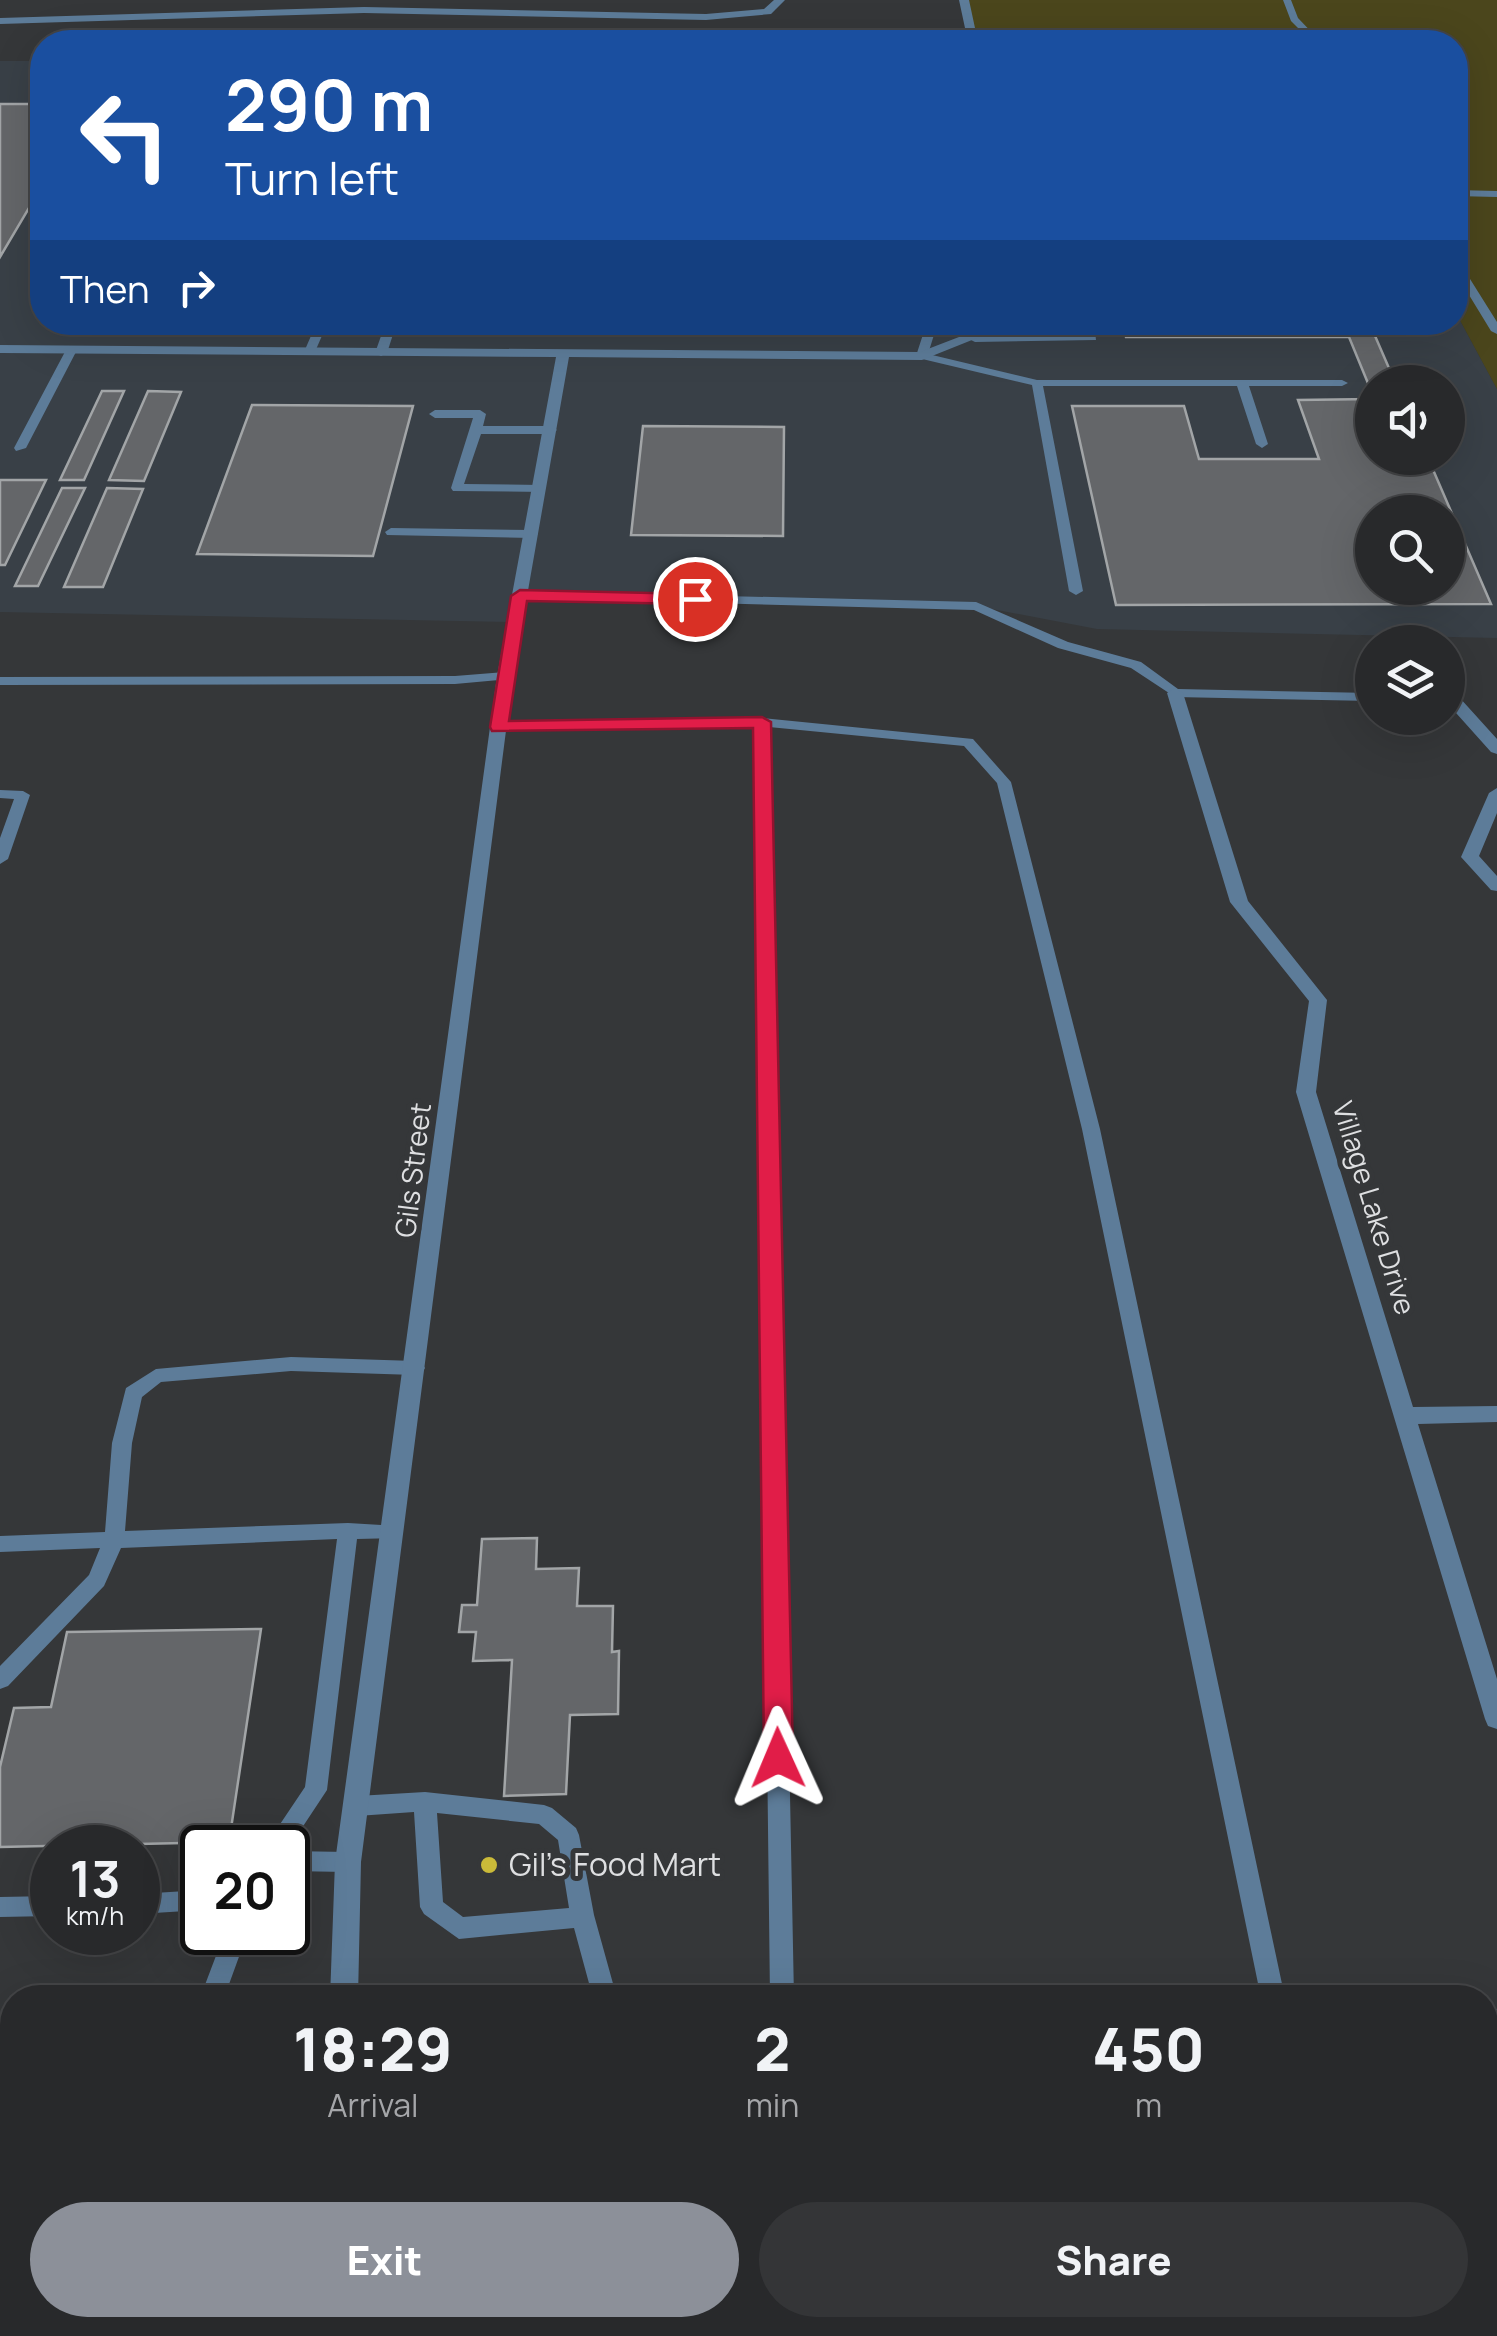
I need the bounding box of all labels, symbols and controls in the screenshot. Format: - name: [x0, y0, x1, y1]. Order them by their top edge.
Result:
- text: 290 m: [225, 56, 433, 152]
- icon: left: [60, 70, 190, 200]
- text: Turn left: [225, 147, 399, 209]
- icon: right: [169, 260, 224, 315]
- text: Then: [60, 262, 149, 314]
- map controls: [1355, 365, 1465, 735]
- button: sound: [1355, 365, 1465, 475]
- button: search: [1355, 495, 1465, 605]
- pin: [653, 557, 738, 642]
- icon: arrive: [668, 572, 723, 627]
- button: layers: [1355, 625, 1465, 735]
- street label: Village Lake Drive: [1324, 1097, 1425, 1319]
- street label: Gils Street: [385, 1100, 439, 1239]
- position arrow: [726, 1706, 830, 1810]
- speed limit sign: 20: [180, 1825, 310, 1955]
- place label: Gil's Food Mart: [509, 1842, 721, 1886]
- text: 13: [70, 1844, 120, 1912]
- marker: Gil's Food Mart: [478, 1854, 500, 1876]
- text: km/h: [66, 1898, 124, 1933]
- text: 18:29: [293, 2007, 453, 2089]
- text: 2: [754, 2007, 791, 2089]
- text: 450: [1092, 2007, 1205, 2089]
- text: Arrival: [327, 2083, 419, 2127]
- text: min: [746, 2083, 799, 2127]
- text: m: [1135, 2083, 1162, 2127]
- button: Exit: [30, 2202, 739, 2317]
- button: Share: [759, 2202, 1468, 2317]

